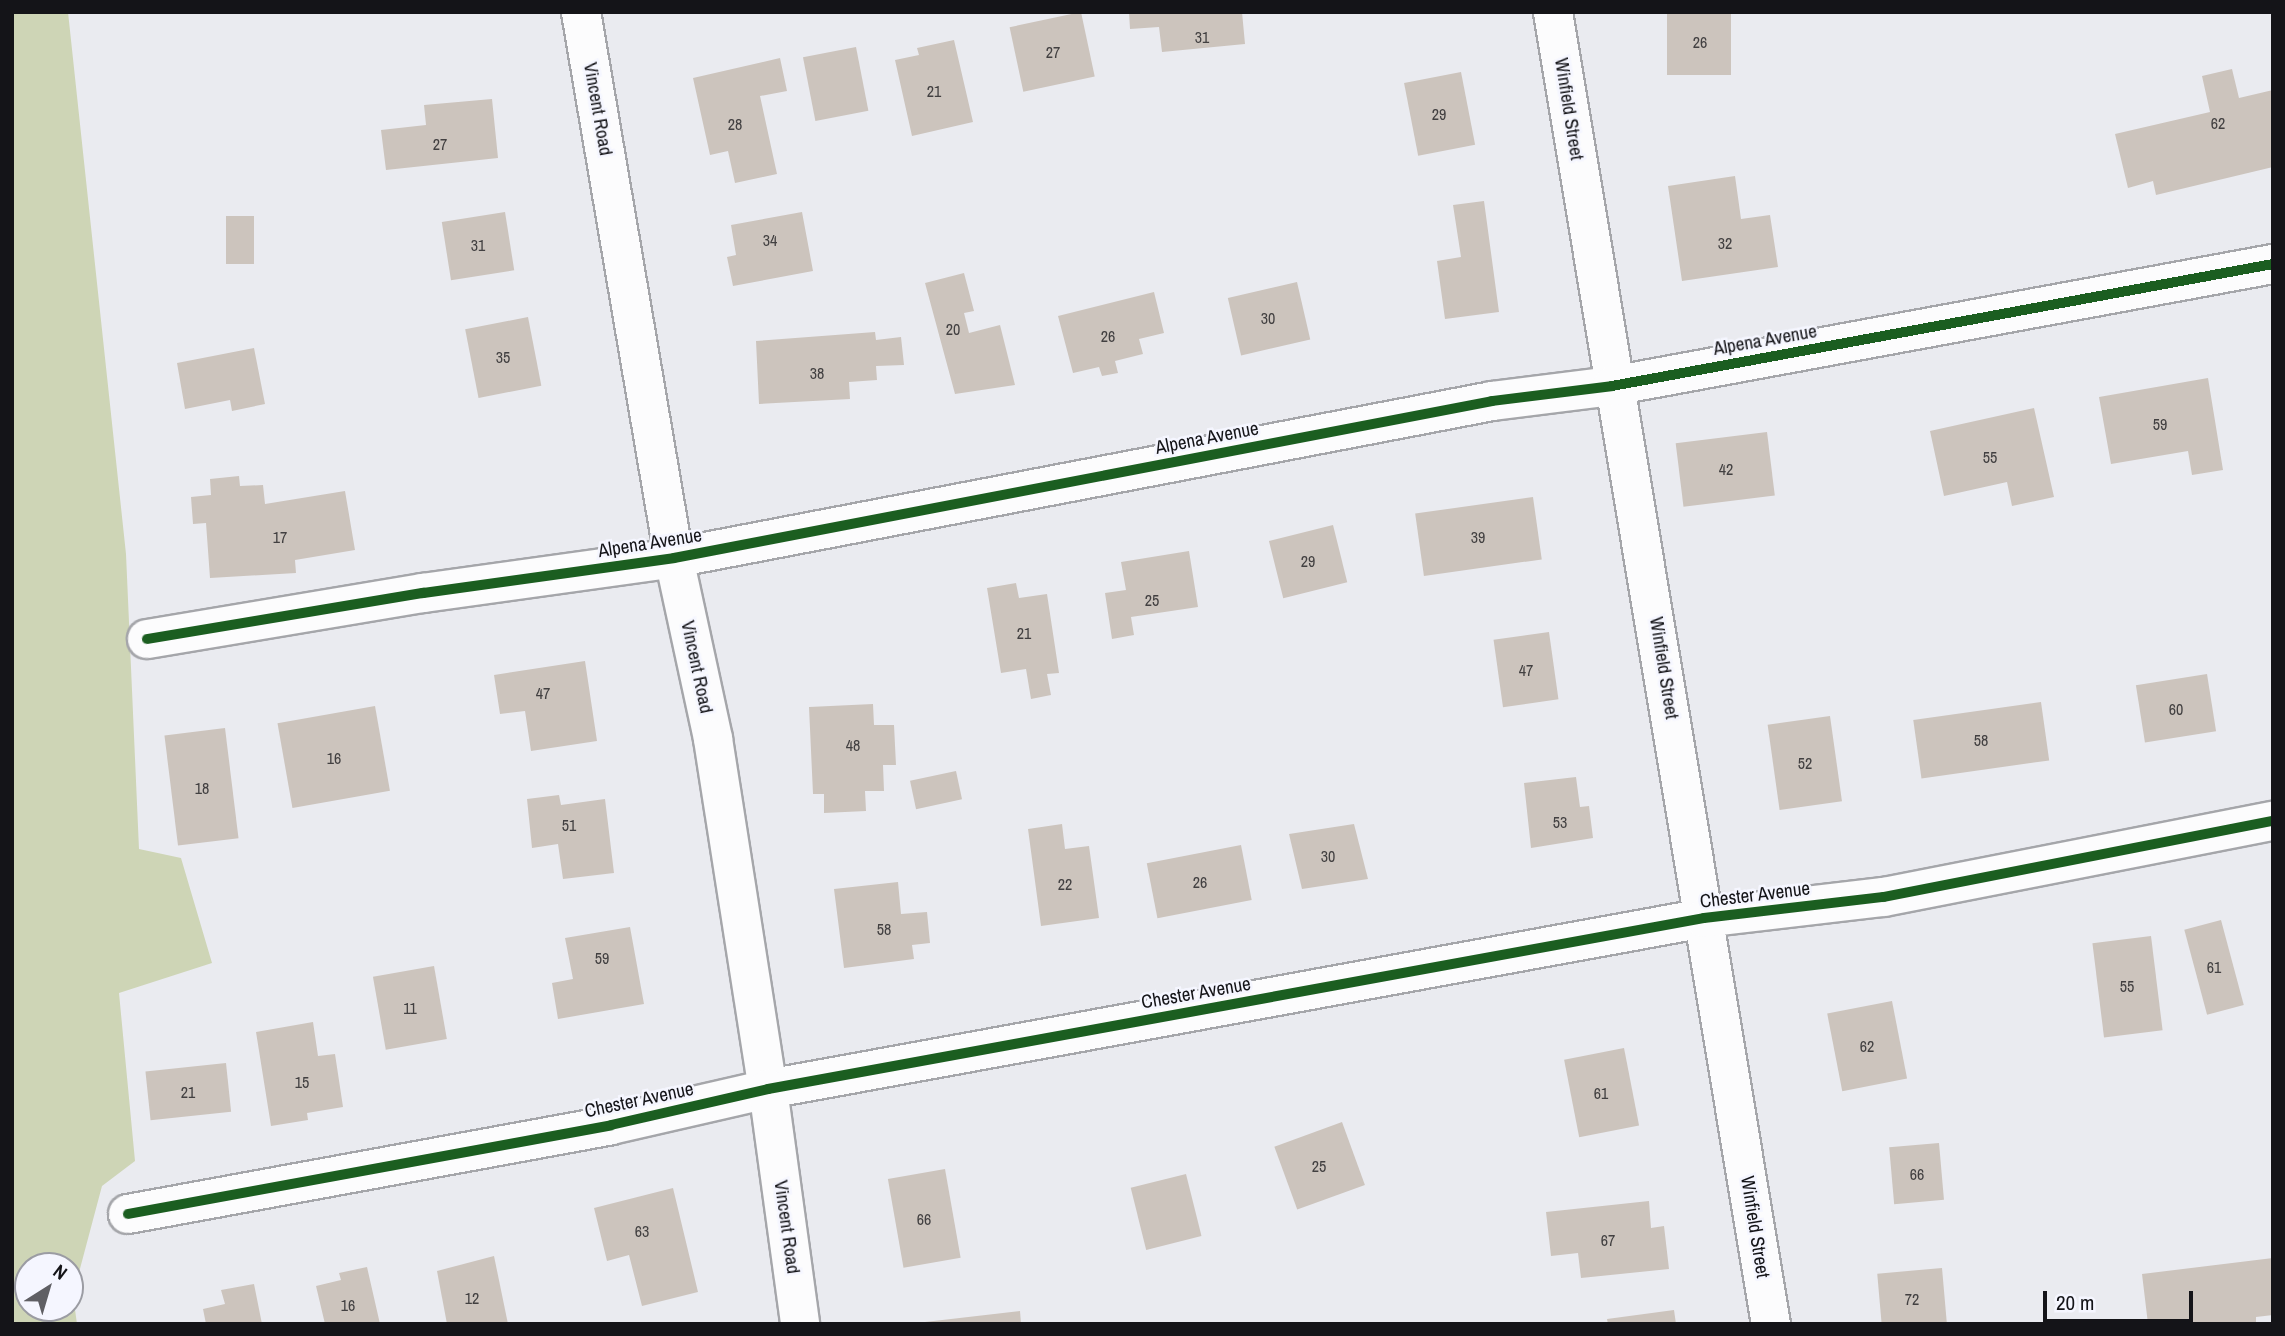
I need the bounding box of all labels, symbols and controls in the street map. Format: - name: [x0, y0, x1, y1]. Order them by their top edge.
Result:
- house number: 31: [1195, 27, 1209, 47]
- house number: 26: [1693, 32, 1707, 52]
- house number: 27: [1046, 42, 1060, 62]
- street label: Winfield Street: [1550, 56, 1588, 162]
- street label: Vincent Road: [579, 61, 617, 157]
- house number: 21: [927, 81, 941, 101]
- house number: 29: [1432, 104, 1446, 124]
- house number: 62: [2211, 113, 2225, 133]
- house number: 28: [728, 114, 742, 134]
- house number: 27: [433, 134, 447, 154]
- house number: 34: [763, 230, 777, 250]
- house number: 32: [1718, 233, 1732, 253]
- house number: 31: [471, 235, 485, 255]
- house number: 30: [1261, 308, 1275, 328]
- house number: 20: [946, 319, 960, 339]
- street label: Alpena Avenue: [1711, 320, 1819, 360]
- house number: 26: [1101, 326, 1115, 346]
- house number: 35: [496, 347, 510, 367]
- house number: 38: [810, 363, 824, 383]
- house number: 59: [2153, 414, 2167, 434]
- street label: Alpena Avenue: [1153, 417, 1261, 459]
- house number: 55: [1983, 447, 1997, 467]
- house number: 42: [1719, 459, 1733, 479]
- street label: Alpena Avenue: [596, 523, 704, 563]
- house number: 17: [273, 527, 287, 547]
- house number: 39: [1471, 527, 1485, 547]
- house number: 29: [1301, 551, 1315, 571]
- house number: 25: [1145, 590, 1159, 610]
- street label: Winfield Street: [1645, 615, 1683, 721]
- street label: Vincent Road: [676, 619, 718, 715]
- house number: 21: [1017, 623, 1031, 643]
- house number: 47: [1519, 660, 1533, 680]
- house number: 47: [536, 683, 550, 703]
- house number: 60: [2169, 699, 2183, 719]
- house number: 58: [1974, 730, 1988, 750]
- house number: 48: [846, 735, 860, 755]
- house number: 16: [327, 748, 341, 768]
- house number: 52: [1798, 753, 1812, 773]
- house number: 18: [195, 778, 209, 798]
- house number: 53: [1553, 812, 1567, 832]
- house number: 51: [562, 815, 576, 835]
- house number: 30: [1321, 846, 1335, 866]
- house number: 26: [1193, 872, 1207, 892]
- house number: 22: [1058, 874, 1072, 894]
- street label: Chester Avenue: [1698, 877, 1812, 913]
- house number: 58: [877, 919, 891, 939]
- house number: 59: [595, 948, 609, 968]
- house number: 61: [2207, 957, 2221, 977]
- street label: Chester Avenue: [1139, 972, 1253, 1014]
- house number: 55: [2120, 976, 2134, 996]
- house number: 11: [403, 998, 417, 1018]
- house number: 62: [1860, 1036, 1874, 1056]
- house number: 15: [295, 1072, 309, 1092]
- street label: Chester Avenue: [582, 1077, 696, 1123]
- house number: 21: [181, 1082, 195, 1102]
- house number: 61: [1594, 1083, 1608, 1103]
- house number: 25: [1312, 1156, 1326, 1176]
- house number: 66: [1910, 1164, 1924, 1184]
- street label: Winfield Street: [1736, 1174, 1774, 1280]
- street label: Vincent Road: [769, 1179, 805, 1275]
- house number: 66: [917, 1209, 931, 1229]
- house number: 63: [635, 1221, 649, 1241]
- house number: 67: [1601, 1230, 1615, 1250]
- north arrow: [14, 1252, 84, 1322]
- text: N: [48, 1258, 73, 1286]
- scale bar: [2047, 1276, 2198, 1320]
- house number: 12: [465, 1288, 479, 1308]
- text: 20 m: [2056, 1288, 2094, 1317]
- house number: 72: [1905, 1289, 1919, 1309]
- house number: 16: [341, 1295, 355, 1315]

